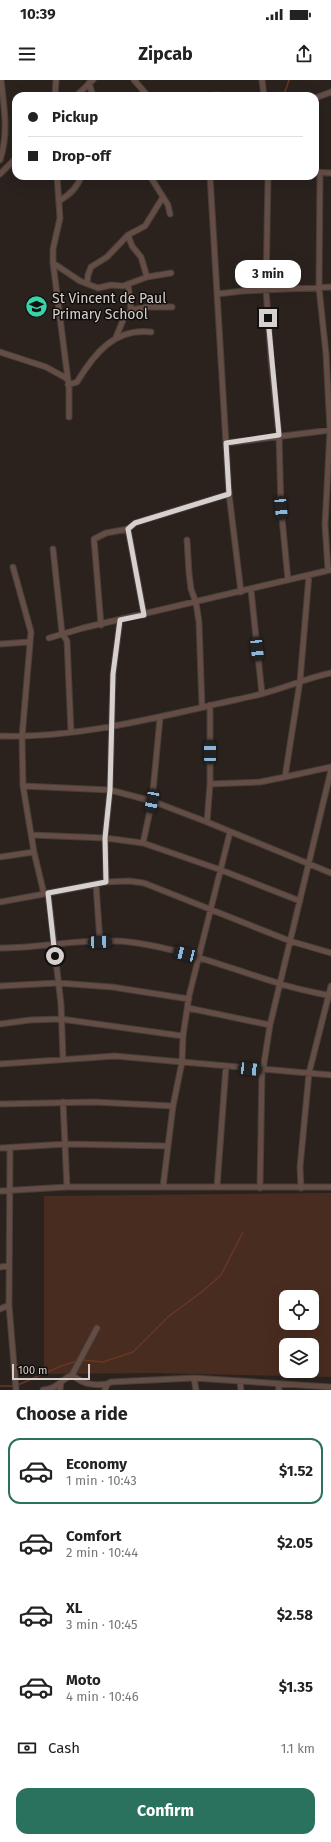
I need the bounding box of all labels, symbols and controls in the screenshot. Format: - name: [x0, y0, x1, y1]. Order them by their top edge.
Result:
- text: 10:39: [20, 5, 56, 23]
- icon: menu: [16, 43, 38, 65]
- text: Zipcab: [138, 43, 193, 65]
- icon: share: [293, 43, 315, 65]
- text: Pickup: [52, 108, 98, 126]
- text: Drop-off: [52, 147, 111, 165]
- callout: 3 min: [235, 260, 301, 288]
- text: 3 min: [252, 266, 284, 281]
- place label: St Vincent de Paul Primary School: [52, 290, 166, 323]
- school or university icon: St Vincent de Paul Primary School: [23, 293, 49, 319]
- route end: [259, 309, 277, 327]
- car: [274, 496, 288, 520]
- car: [250, 636, 264, 662]
- car: [204, 740, 216, 764]
- car: [144, 788, 160, 814]
- car: [88, 936, 112, 948]
- car: [172, 945, 198, 963]
- route start: [46, 947, 64, 965]
- car: [237, 1062, 263, 1076]
- map controls: [279, 1290, 319, 1378]
- button: locate: [279, 1290, 319, 1330]
- button: layers: [279, 1338, 319, 1378]
- scale bar: [12, 1362, 90, 1381]
- text: 100 m: [18, 1364, 47, 1377]
- text: Choose a ride: [16, 1403, 128, 1425]
- icon: car: [18, 1453, 54, 1489]
- text: Economy: [66, 1455, 127, 1473]
- text: $1.52: [279, 1462, 313, 1480]
- text: 1 min · 10:43: [66, 1473, 137, 1488]
- icon: car: [18, 1525, 54, 1561]
- text: Comfort: [66, 1527, 122, 1545]
- text: $2.05: [277, 1534, 313, 1552]
- text: 2 min · 10:44: [66, 1545, 138, 1560]
- icon: car: [18, 1597, 54, 1633]
- text: XL: [66, 1599, 82, 1617]
- text: $2.58: [277, 1606, 313, 1624]
- text: 3 min · 10:45: [66, 1617, 138, 1632]
- icon: car: [18, 1669, 54, 1705]
- text: Moto: [66, 1671, 101, 1689]
- text: $1.35: [279, 1678, 313, 1696]
- text: 4 min · 10:46: [66, 1689, 139, 1704]
- icon: cash: [16, 1737, 38, 1759]
- text: Cash: [48, 1739, 80, 1757]
- text: 1.1 km: [281, 1741, 315, 1756]
- button: Confirm: [16, 1788, 315, 1834]

